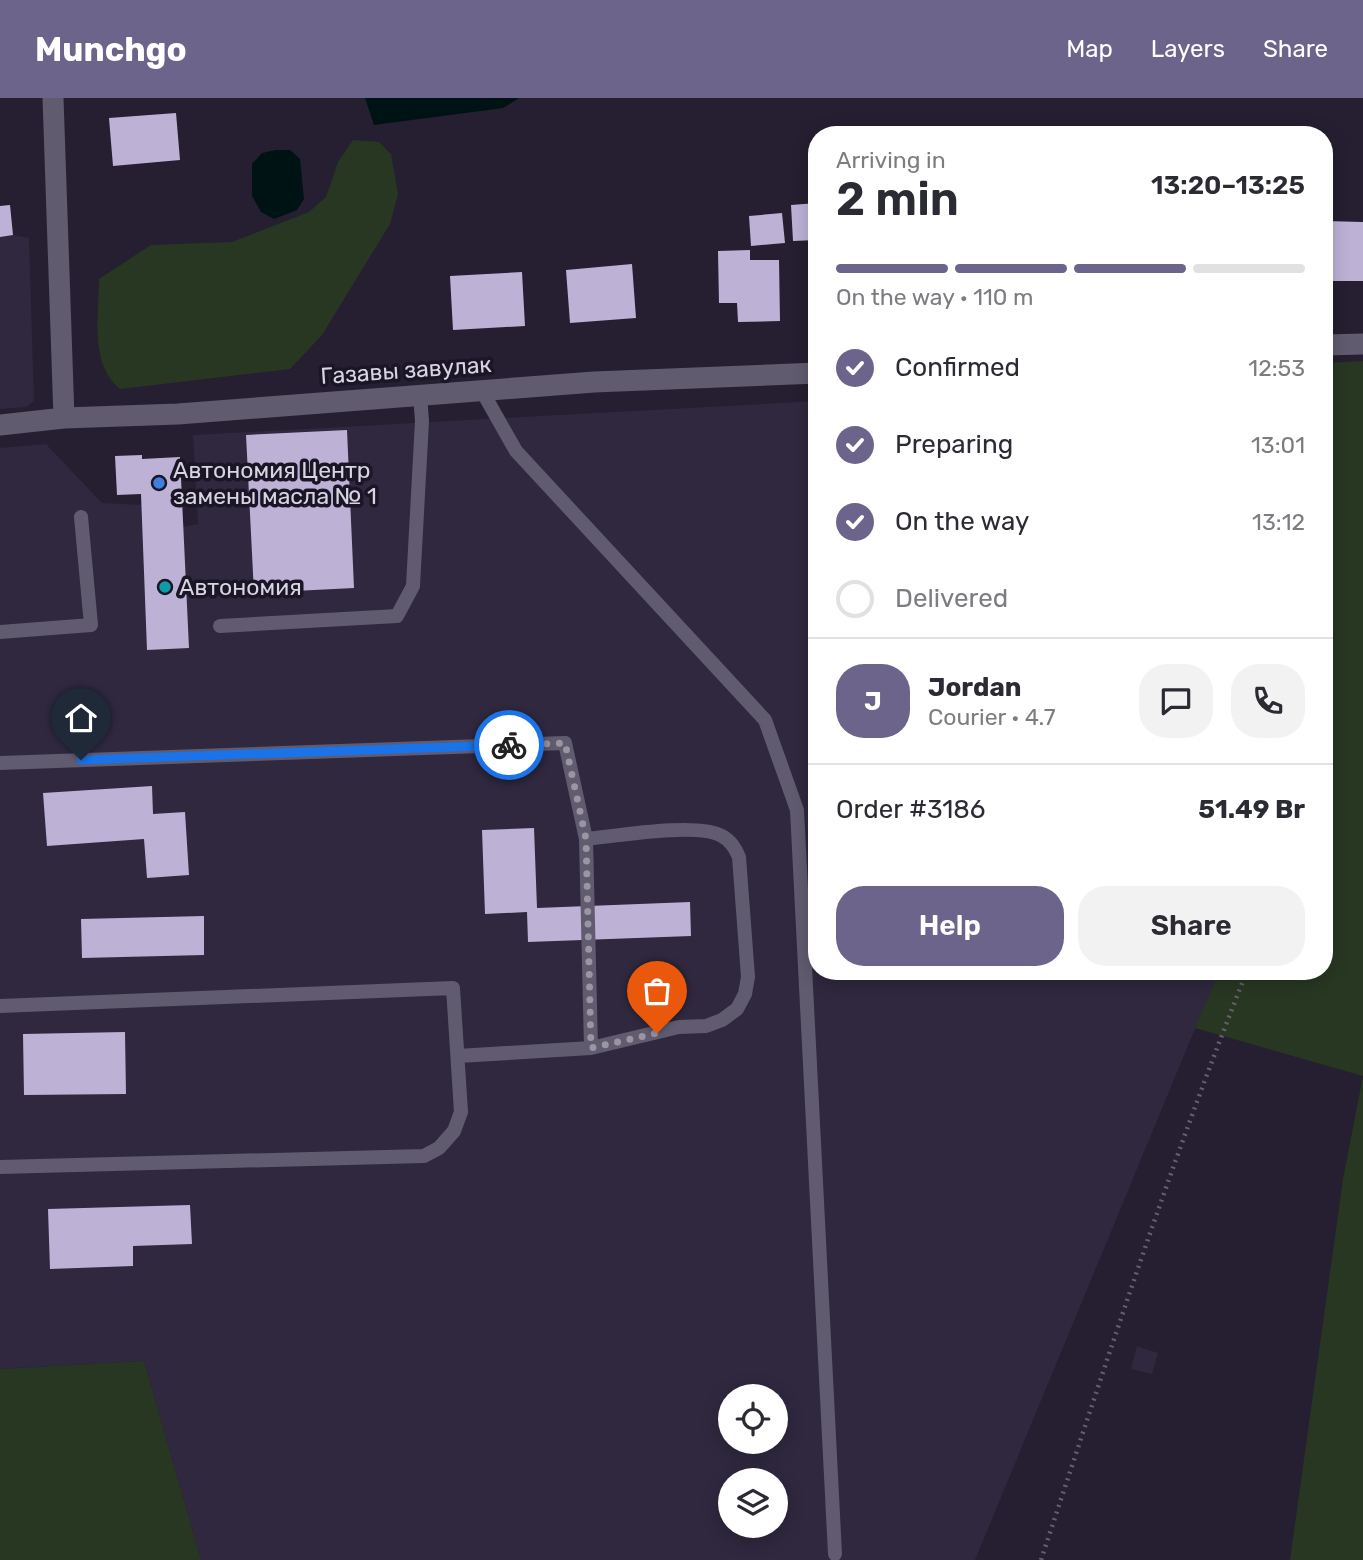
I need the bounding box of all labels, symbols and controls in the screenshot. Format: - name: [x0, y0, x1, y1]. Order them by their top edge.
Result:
- text: Munchgo: [35, 30, 187, 69]
- text: Map: [1066, 35, 1113, 63]
- text: Layers: [1151, 35, 1225, 63]
- text: Share: [1263, 35, 1328, 63]
- text: Arriving in: [836, 146, 946, 174]
- text: 13:20–13:25: [1151, 170, 1305, 201]
- text: 2 min: [836, 172, 959, 227]
- text: On the way · 110 m: [836, 283, 1034, 311]
- icon: check: [836, 349, 874, 387]
- street label: Газавы завулак: [319, 350, 493, 390]
- text: Confirmed: [895, 352, 1020, 383]
- text: 12:53: [1248, 354, 1305, 382]
- icon: check: [836, 426, 874, 464]
- text: Preparing: [895, 429, 1013, 460]
- text: 13:01: [1251, 431, 1305, 459]
- place label: Автономия Центр замены масла № 1: [173, 456, 377, 510]
- marker: Автономия Центр замены масла № 1: [151, 475, 167, 491]
- icon: check: [836, 503, 874, 541]
- text: On the way: [895, 506, 1029, 537]
- text: 13:12: [1252, 508, 1305, 536]
- place label: Автономия: [179, 573, 302, 601]
- marker: Автономия: [157, 579, 173, 595]
- text: Delivered: [895, 583, 1008, 614]
- button: chat: [1139, 664, 1213, 738]
- button: phone: [1231, 664, 1305, 738]
- text: Jordan: [928, 672, 1021, 703]
- text: J: [864, 686, 882, 717]
- pin: [51, 688, 111, 760]
- icon: home: [62, 699, 100, 737]
- text: Courier · 4.7: [928, 703, 1055, 731]
- courier: [474, 710, 544, 780]
- icon: bike: [490, 726, 528, 764]
- text: Order #3186: [836, 794, 986, 825]
- text: 51.49 Br: [1198, 794, 1305, 825]
- button: Help: [836, 886, 1064, 966]
- button: Share: [1078, 886, 1305, 966]
- pin: [627, 961, 687, 1033]
- icon: bag: [638, 972, 676, 1010]
- map controls: [718, 1384, 788, 1538]
- button: locate: [718, 1384, 788, 1454]
- button: layers: [718, 1468, 788, 1538]

